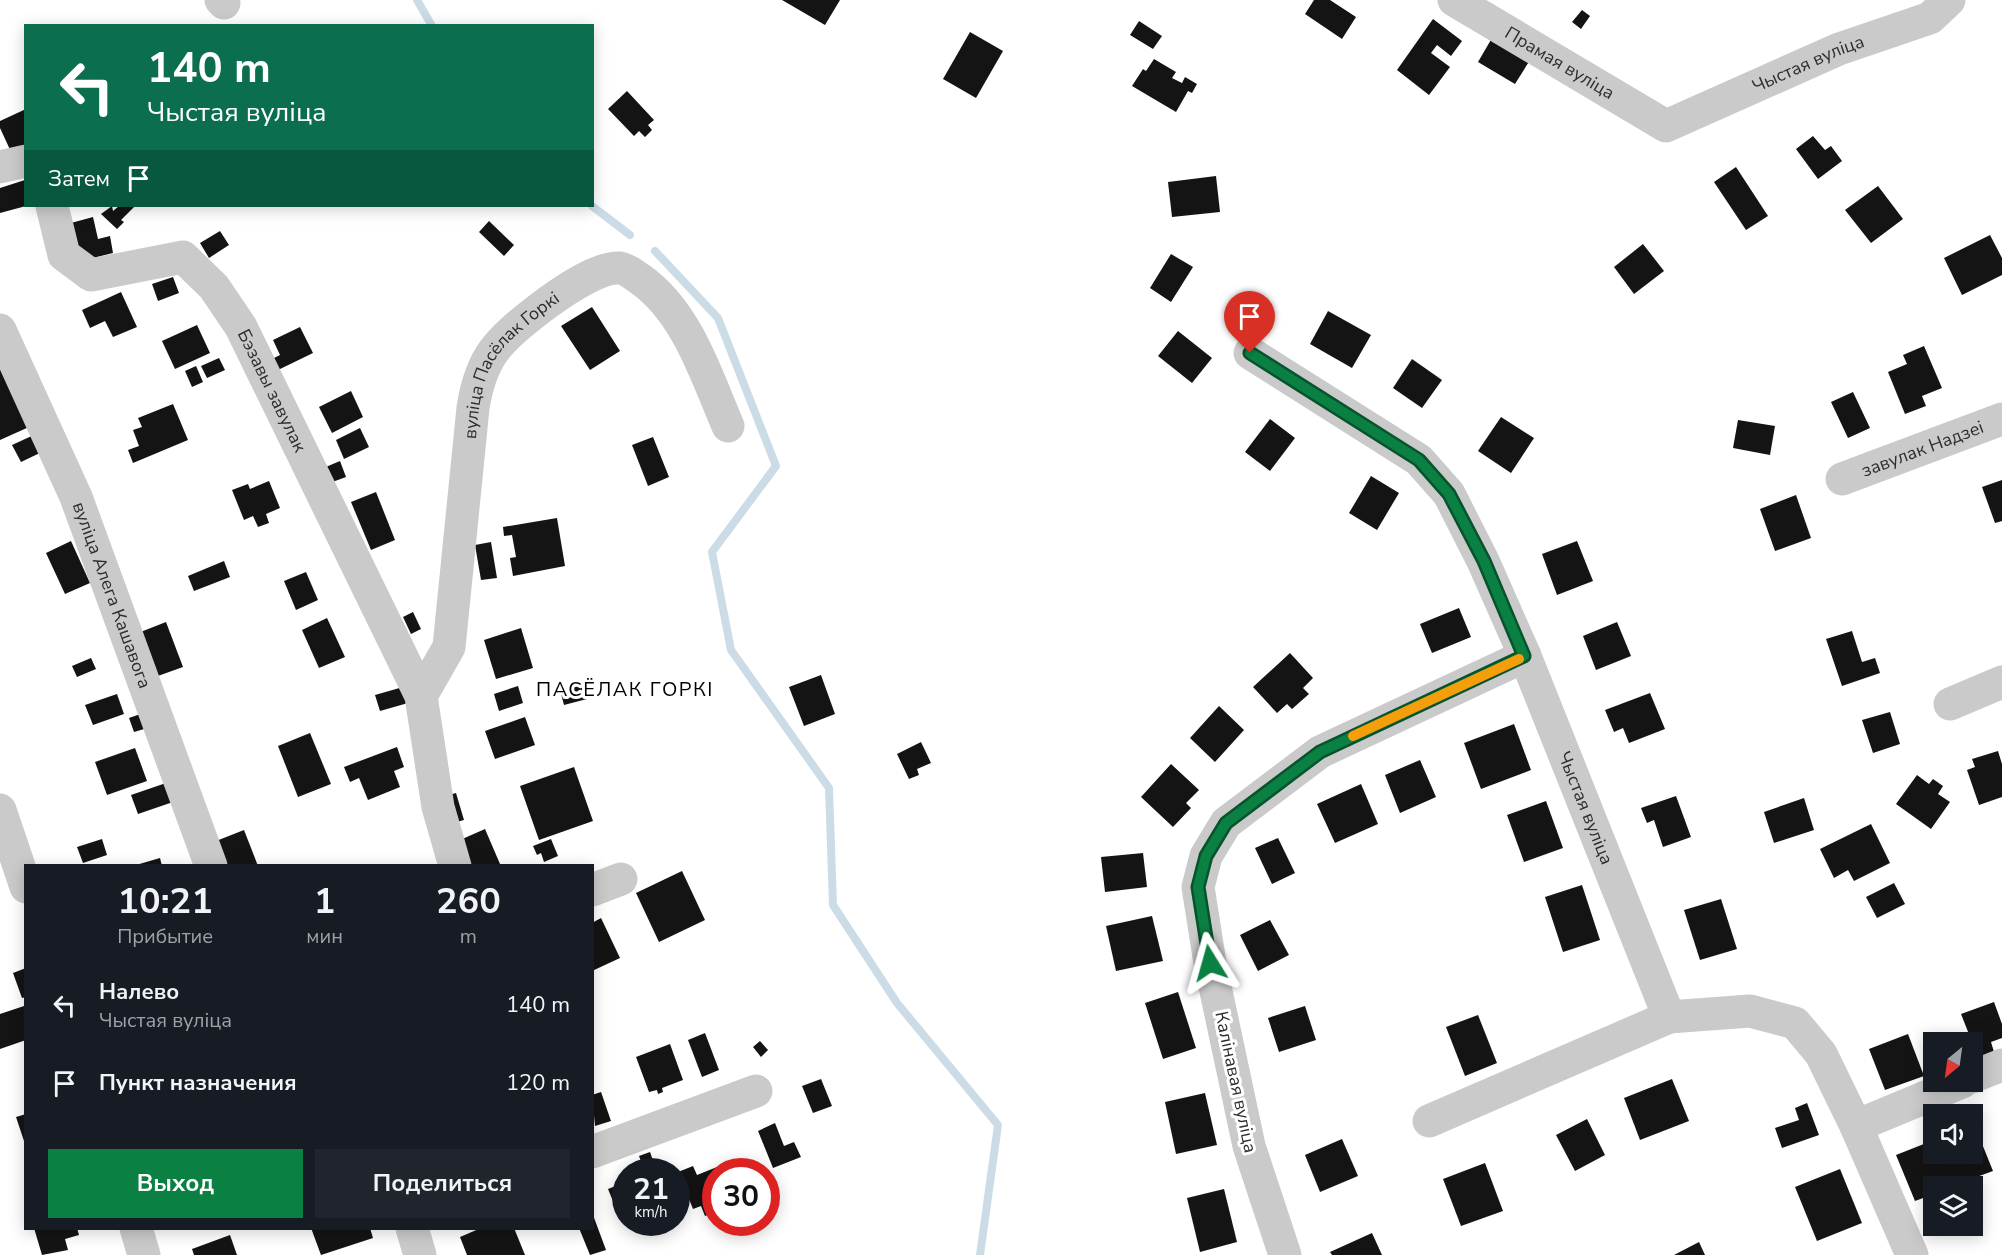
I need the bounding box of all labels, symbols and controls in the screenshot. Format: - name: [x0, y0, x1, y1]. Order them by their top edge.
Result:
- street label: Прамая вуліца: [1500, 21, 1619, 105]
- street label: Чыстая вуліца: [1748, 29, 1867, 98]
- text: 140 m: [147, 40, 271, 97]
- icon: left: [48, 48, 126, 126]
- text: Чыстая вуліца: [147, 94, 327, 131]
- icon: arrive: [122, 162, 155, 195]
- text: Затем: [48, 164, 110, 194]
- street label: вуліца Пасёлак Горкі: [458, 286, 564, 440]
- pin: [1224, 291, 1275, 353]
- icon: arrive: [1233, 300, 1266, 333]
- street label: Бэзавы завулак: [232, 325, 312, 457]
- street label: завулак Надзеі: [1858, 415, 1987, 483]
- street label: вуліца Алега Кашавога: [67, 499, 157, 692]
- district label: ПАСЁЛАК ГОРКІ: [536, 676, 714, 703]
- street label: Чыстая вуліца: [1552, 748, 1619, 868]
- text: 10:21: [117, 877, 213, 926]
- text: 1: [314, 877, 335, 926]
- text: 260: [436, 877, 501, 926]
- text: Прибытие: [117, 923, 213, 950]
- text: мин: [306, 923, 343, 950]
- text: m: [460, 923, 477, 950]
- position arrow: [1178, 931, 1242, 995]
- text: Налево: [99, 977, 179, 1007]
- icon: left: [48, 989, 81, 1022]
- text: 140 m: [506, 990, 570, 1020]
- text: Чыстая вуліца: [99, 1007, 232, 1034]
- street label: Калінавая вуліца: [1209, 1009, 1263, 1155]
- north arrow: [1923, 1032, 1983, 1092]
- map controls: [1923, 1032, 1983, 1236]
- icon: arrive: [48, 1067, 81, 1100]
- text: Пункт назначения: [99, 1068, 297, 1098]
- text: 120 m: [506, 1068, 570, 1098]
- button: sound: [1923, 1104, 1983, 1164]
- button: Выход: [48, 1149, 303, 1218]
- button: Поделиться: [315, 1149, 570, 1218]
- speed limit sign: 30: [702, 1158, 780, 1236]
- text: 21: [633, 1169, 669, 1210]
- button: layers: [1923, 1176, 1983, 1236]
- text: km/h: [634, 1202, 668, 1222]

